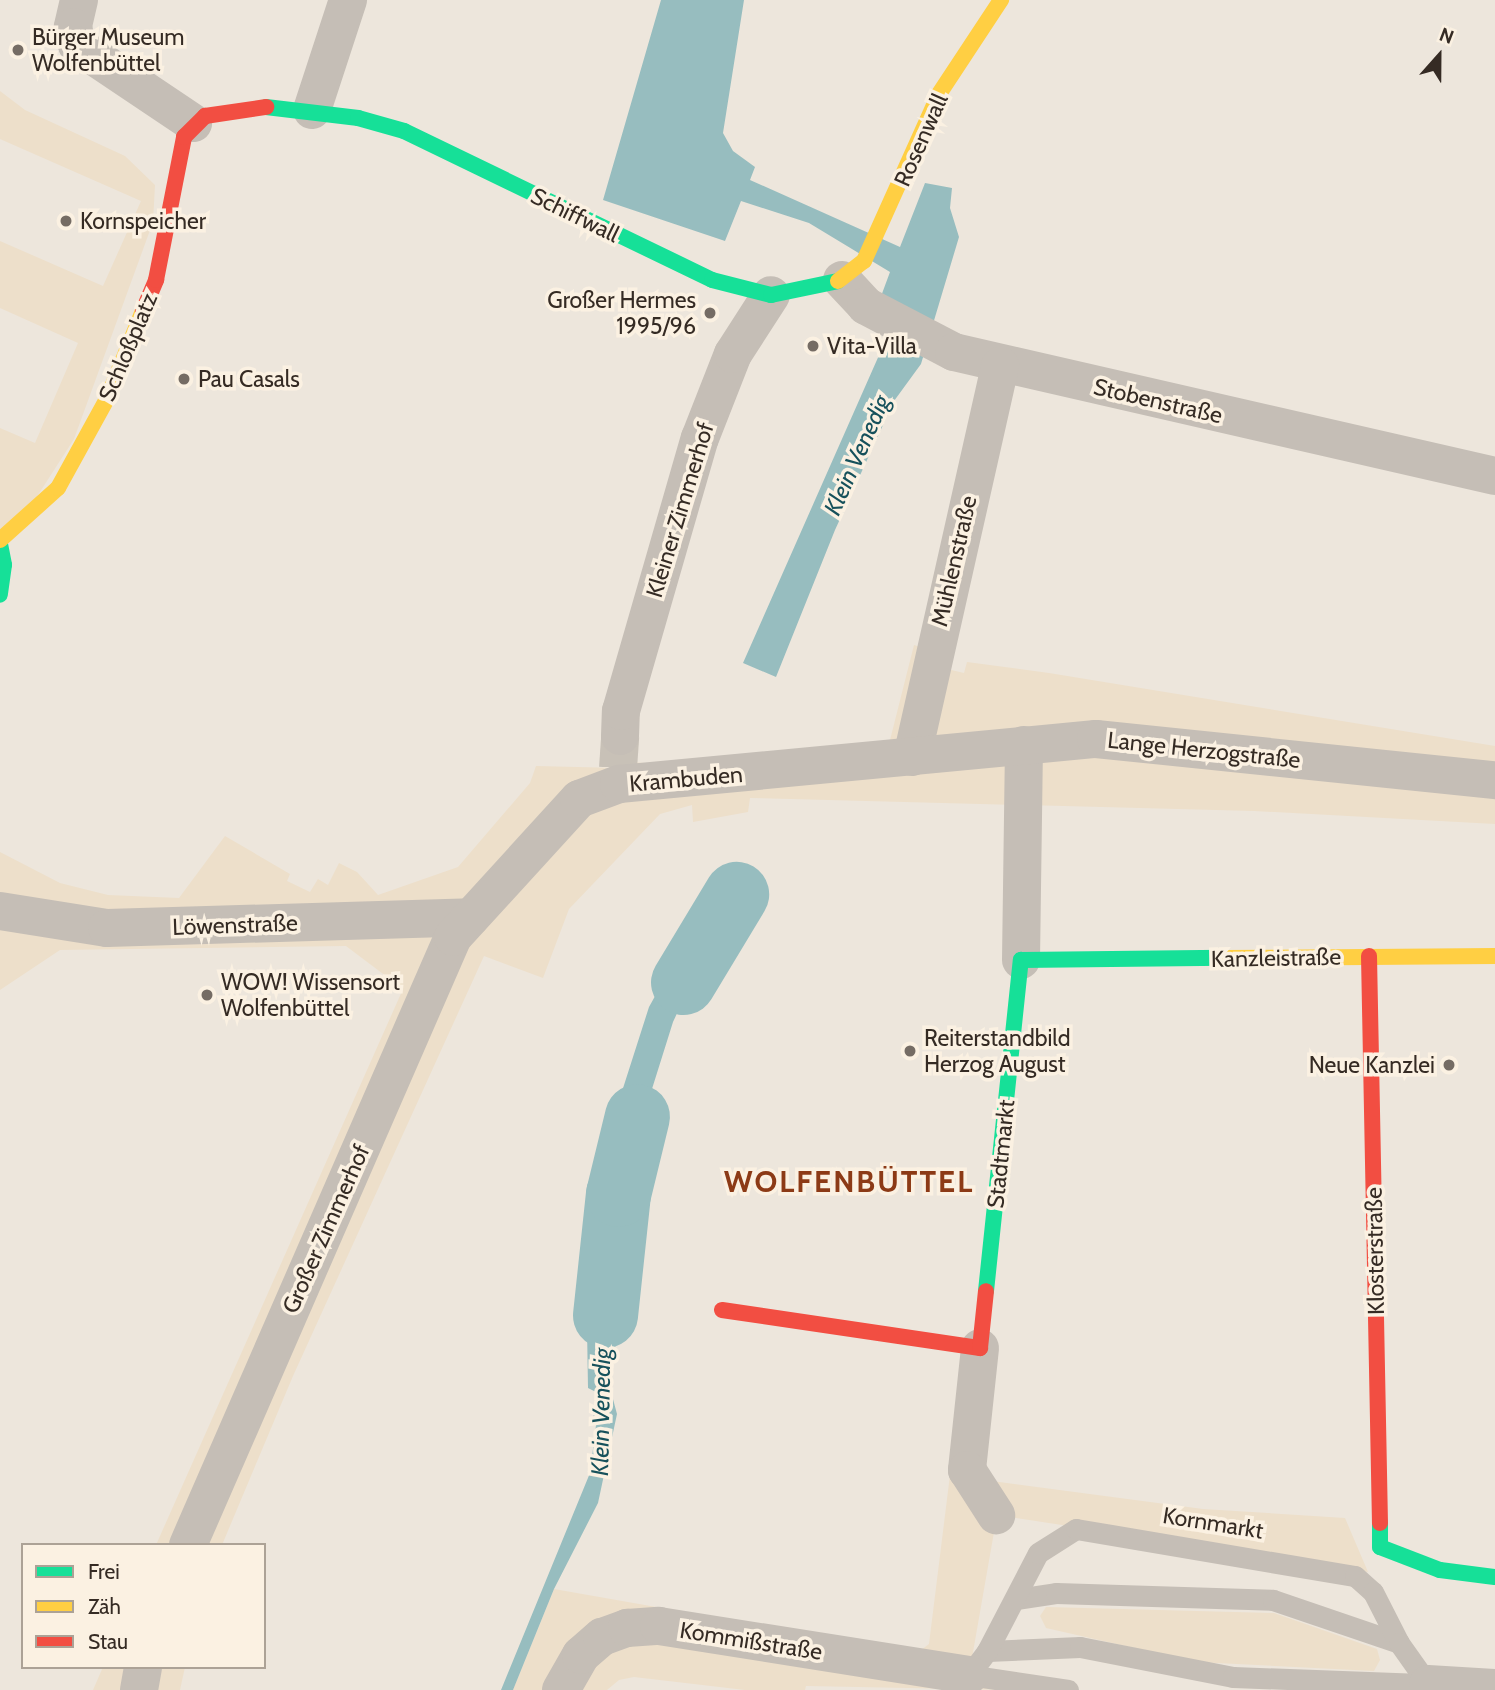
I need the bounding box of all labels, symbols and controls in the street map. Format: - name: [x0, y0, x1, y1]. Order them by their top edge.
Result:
- north arrow: [1404, 21, 1474, 91]
- place label: Bürger Museum Wolfenbüttel: [32, 23, 184, 77]
- text: N: [1436, 23, 1457, 49]
- marker: Bürger Museum Wolfenbüttel: [10, 42, 26, 58]
- street label: Rosenwall: [888, 89, 954, 191]
- street label: Schiffwall: [526, 182, 624, 248]
- place label: Kornspeicher: [80, 207, 206, 235]
- marker: Kornspeicher: [58, 213, 74, 229]
- place label: Großer Hermes 1995/96: [547, 286, 696, 340]
- street label: Schloßplatz: [93, 289, 163, 405]
- marker: Großer Hermes 1995/96: [702, 305, 718, 321]
- place label: Vita-Villa: [827, 332, 917, 360]
- marker: Vita-Villa: [805, 338, 821, 354]
- place label: Pau Casals: [198, 365, 300, 393]
- marker: Pau Casals: [176, 371, 192, 387]
- street label: Stobenstraße: [1091, 373, 1225, 429]
- water label: Klein Venedig: [818, 391, 896, 519]
- street label: Kleiner Zimmerhof: [640, 419, 720, 601]
- street label: Mühlenstraße: [926, 493, 982, 629]
- street label: Lange Herzogstraße: [1106, 726, 1302, 774]
- street label: Krambuden: [628, 760, 744, 798]
- street label: Löwenstraße: [172, 909, 298, 941]
- street label: Kanzleistraße: [1211, 943, 1341, 973]
- place label: WOW! Wissensort Wolfenbüttel: [221, 968, 400, 1022]
- marker: WOW! Wissensort Wolfenbüttel: [199, 987, 215, 1003]
- place label: Reiterstandbild Herzog August: [924, 1024, 1070, 1078]
- marker: Reiterstandbild Herzog August: [902, 1043, 918, 1059]
- place label: Neue Kanzlei: [1309, 1051, 1435, 1079]
- marker: Neue Kanzlei: [1441, 1057, 1457, 1073]
- street label: Stadtmarkt: [982, 1098, 1020, 1210]
- street label: Großer Zimmerhof: [276, 1140, 376, 1318]
- district label: WOLFENBÜTTEL: [725, 1164, 973, 1200]
- street label: Klosterstraße: [1360, 1187, 1390, 1315]
- water label: Klein Venedig: [585, 1348, 617, 1476]
- street label: Kornmarkt: [1161, 1501, 1265, 1545]
- legend: [21, 1543, 266, 1669]
- text: Frei: [88, 1559, 120, 1584]
- text: Zäh: [88, 1594, 121, 1619]
- street label: Kommißstraße: [678, 1616, 824, 1666]
- text: Stau: [88, 1629, 128, 1654]

